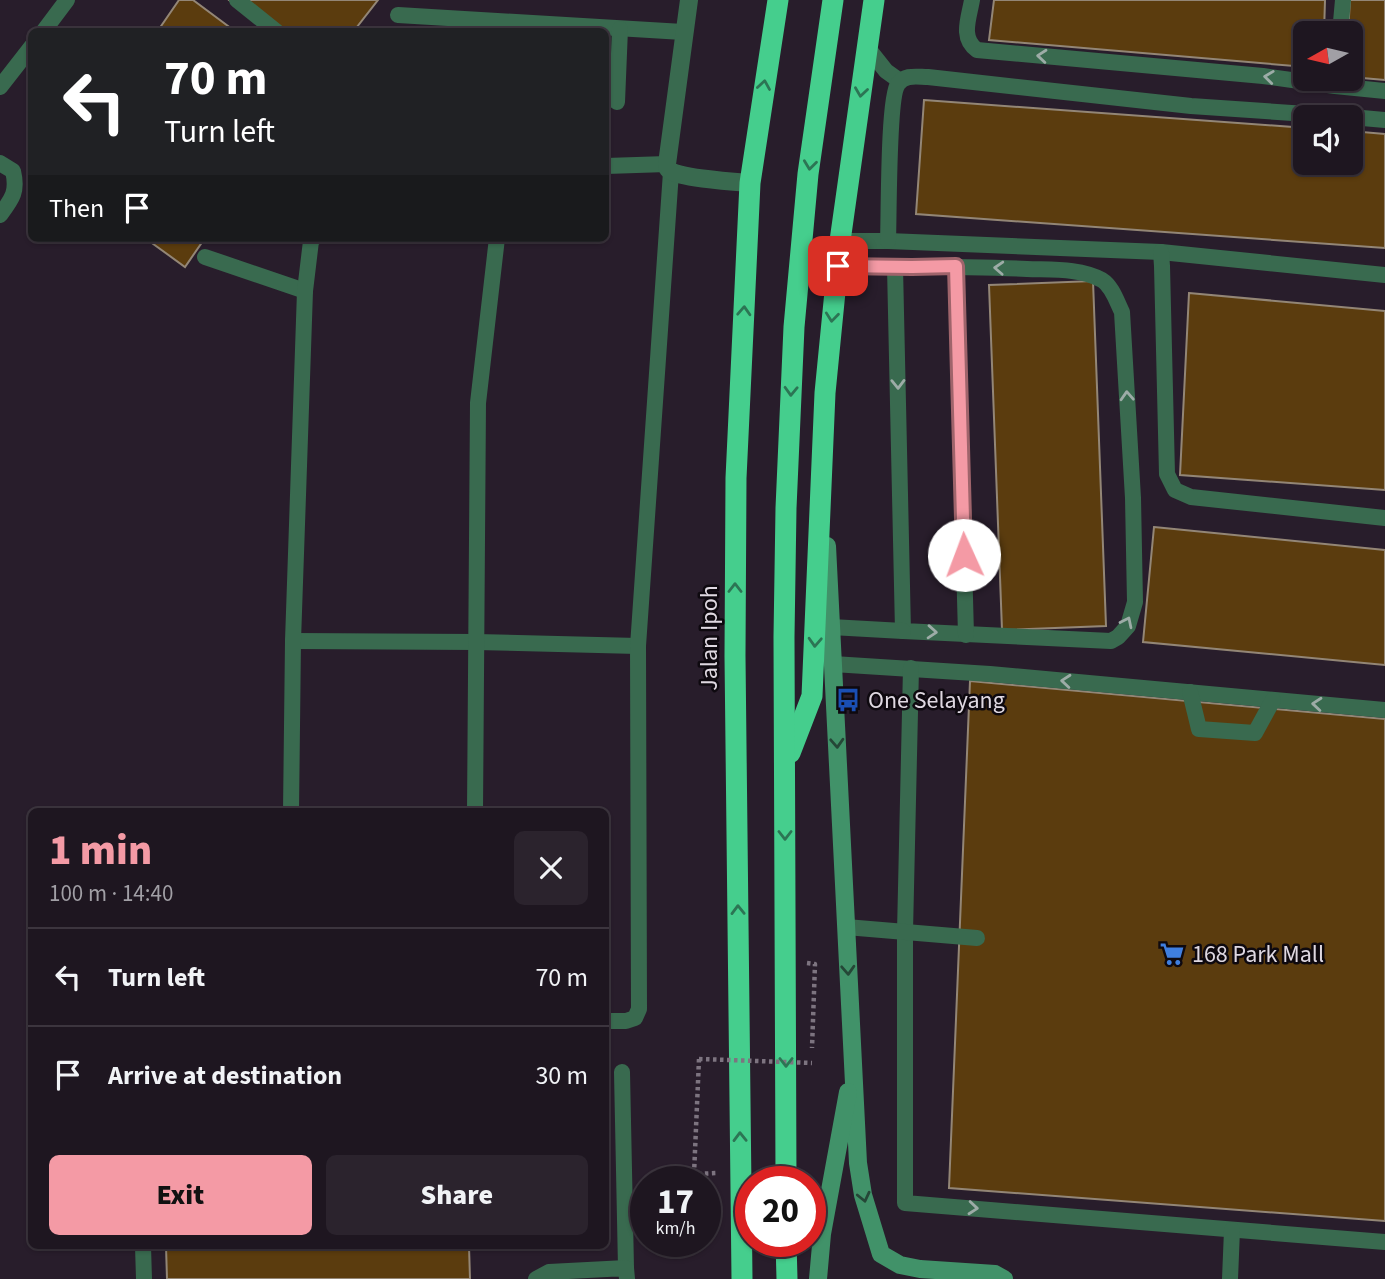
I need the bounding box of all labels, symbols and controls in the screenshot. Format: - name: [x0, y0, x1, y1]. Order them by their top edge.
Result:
- north arrow: [1293, 21, 1363, 91]
- map controls: [1293, 21, 1363, 175]
- text: 70 m: [164, 44, 268, 114]
- one-way arrow: [1036, 49, 1047, 64]
- icon: left: [49, 56, 140, 147]
- one-way arrow: [1263, 69, 1274, 84]
- one-way arrow: [756, 79, 771, 91]
- one-way arrow: [853, 86, 868, 98]
- button: sound: [1293, 105, 1363, 175]
- text: Turn left: [164, 109, 275, 155]
- one-way arrow: [802, 159, 817, 170]
- icon: arrive: [118, 189, 156, 227]
- text: Then: [49, 190, 104, 227]
- pin: [808, 236, 868, 296]
- icon: arrive: [819, 247, 857, 285]
- one-way arrow: [993, 260, 1004, 275]
- one-way arrow: [736, 306, 751, 317]
- one-way arrow: [825, 312, 840, 323]
- one-way arrow: [890, 379, 906, 390]
- one-way arrow: [783, 386, 798, 397]
- one-way arrow: [1120, 390, 1135, 401]
- position arrow: [927, 518, 1001, 592]
- one-way arrow: [727, 582, 743, 592]
- street label: Jalan Ipoh: [692, 585, 727, 691]
- one-way arrow: [1119, 616, 1132, 629]
- one-way arrow: [927, 625, 938, 640]
- one-way arrow: [807, 637, 822, 648]
- one-way arrow: [1060, 674, 1071, 689]
- place label: One Selayang: [868, 683, 1005, 718]
- bus stop icon: One Selayang: [834, 686, 862, 714]
- one-way arrow: [1311, 697, 1322, 712]
- one-way arrow: [829, 738, 844, 749]
- text: 1 min: [49, 821, 152, 881]
- one-way arrow: [777, 830, 793, 840]
- button: close: [514, 831, 588, 905]
- text: 100 m · 14:40: [49, 877, 173, 910]
- one-way arrow: [730, 904, 746, 915]
- place label: 168 Park Mall: [1192, 937, 1324, 972]
- supermarket icon: 168 Park Mall: [1158, 940, 1186, 968]
- icon: left: [49, 958, 87, 996]
- text: Turn left: [108, 959, 205, 996]
- text: 70 m: [535, 959, 588, 996]
- one-way arrow: [841, 965, 856, 976]
- icon: arrive: [49, 1056, 87, 1094]
- text: Arrive at destination: [108, 1057, 342, 1094]
- text: 30 m: [535, 1057, 588, 1094]
- one-way arrow: [778, 1057, 794, 1068]
- one-way arrow: [732, 1132, 748, 1142]
- button: Exit: [49, 1155, 312, 1235]
- button: Share: [326, 1155, 588, 1235]
- speed limit sign: 20: [735, 1166, 826, 1257]
- text: 17: [657, 1177, 694, 1227]
- one-way arrow: [856, 1191, 870, 1203]
- one-way arrow: [968, 1200, 979, 1215]
- text: km/h: [656, 1216, 695, 1241]

